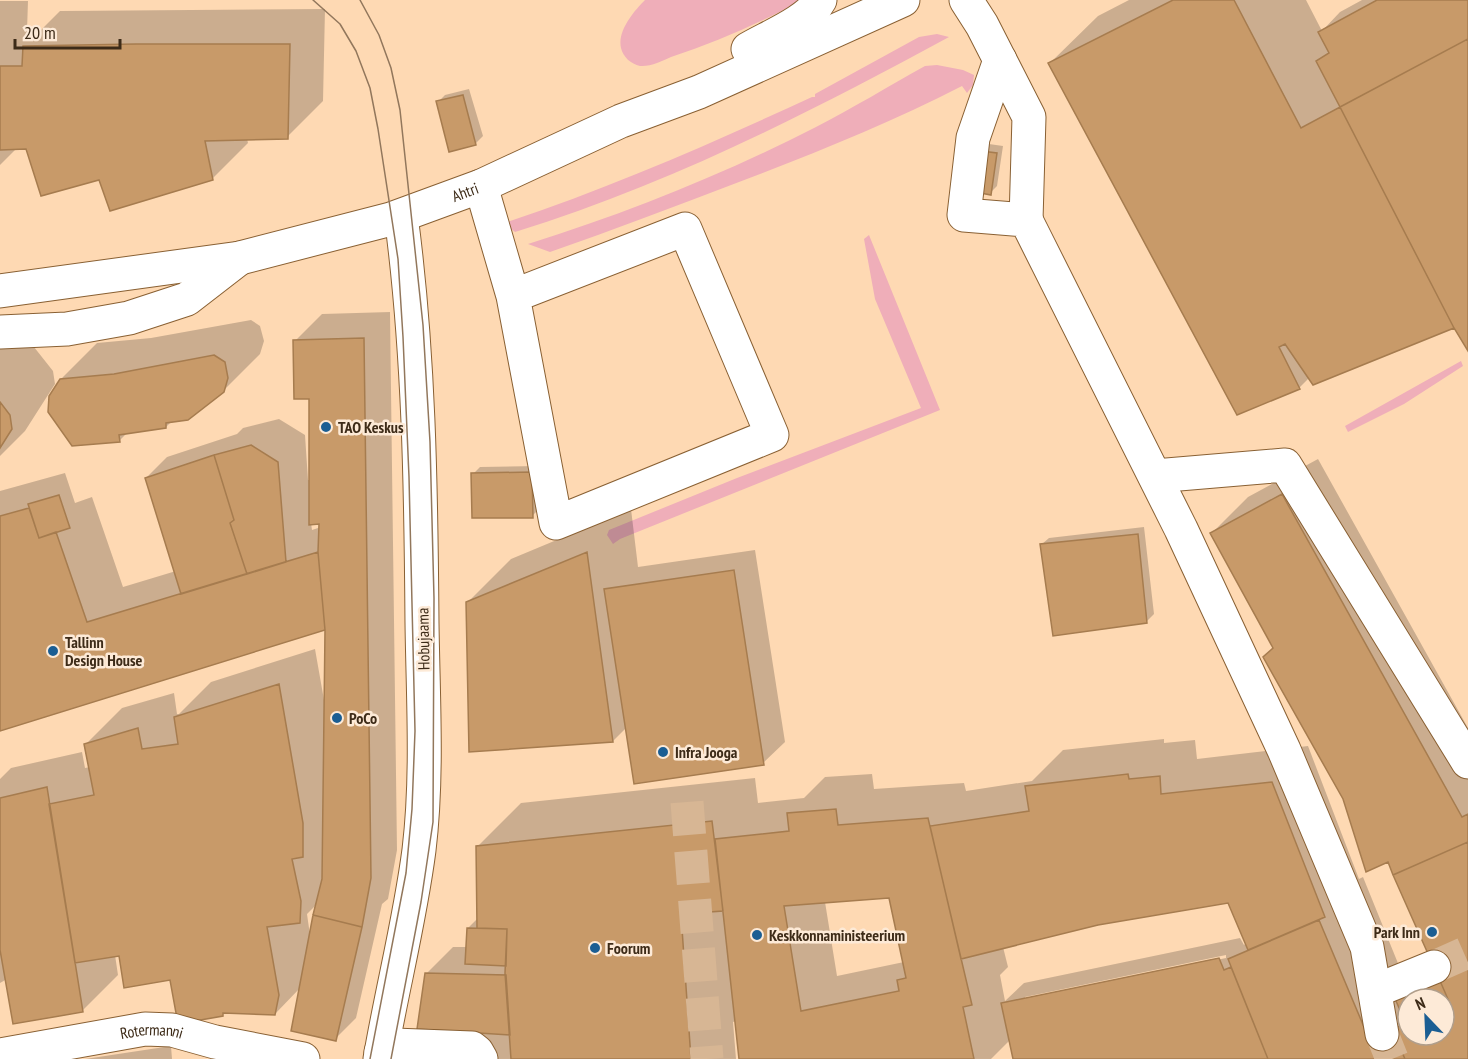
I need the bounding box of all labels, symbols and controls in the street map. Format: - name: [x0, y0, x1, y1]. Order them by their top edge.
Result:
- scale bar: [15, 12, 120, 50]
- text: 20 m: [24, 21, 56, 44]
- street label: Ahtri: [449, 178, 481, 206]
- place label: TAO Keskus: [338, 417, 404, 437]
- marker: TAO Keskus: [319, 420, 333, 434]
- street label: Hobujaama: [412, 608, 434, 670]
- place label: Tallinn Design House: [65, 632, 143, 670]
- marker: Tallinn Design House: [46, 644, 60, 658]
- place label: PoCo: [349, 708, 377, 728]
- marker: PoCo: [330, 711, 344, 725]
- place label: Infra Jooga: [675, 742, 738, 762]
- marker: Infra Jooga: [656, 745, 670, 759]
- place label: Park Inn: [1374, 922, 1420, 942]
- place label: Keskkonnaministeerium: [769, 925, 905, 945]
- marker: Park Inn: [1425, 925, 1439, 939]
- marker: Keskkonnaministeerium: [750, 928, 764, 942]
- place label: Foorum: [607, 938, 650, 958]
- marker: Foorum: [588, 941, 602, 955]
- north arrow: [1396, 987, 1456, 1047]
- text: N: [1412, 992, 1428, 1014]
- street label: Rotermanni: [118, 1019, 186, 1043]

